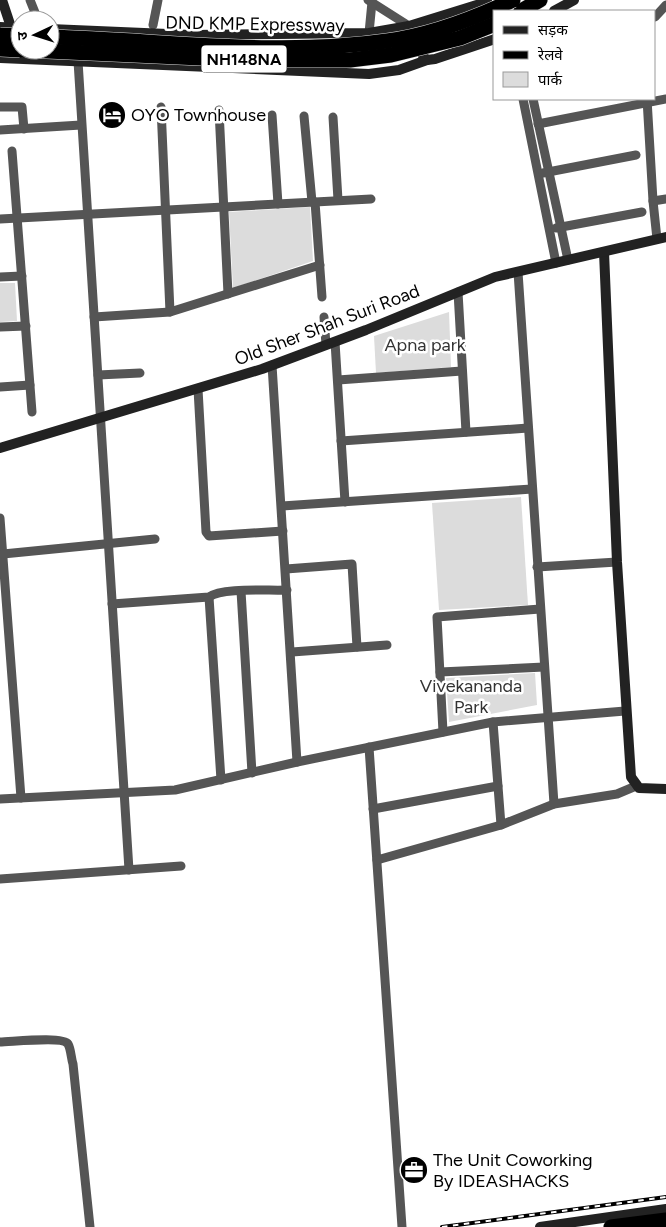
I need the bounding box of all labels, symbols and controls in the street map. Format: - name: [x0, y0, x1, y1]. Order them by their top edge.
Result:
- north arrow: [10, 10, 60, 60]
- legend: [493, 10, 656, 100]
- street label: DND KMP Expressway: [165, 11, 345, 37]
- text: सड़क: [538, 21, 568, 39]
- text: उ: [14, 30, 31, 41]
- road number: NH148NA: [202, 46, 286, 72]
- text: रेलवे: [537, 46, 563, 64]
- text: पार्क: [538, 71, 562, 89]
- hotel icon: OYO Townhouse: [97, 100, 127, 130]
- place label: OYO Townhouse: [131, 104, 266, 126]
- street label: Old Sher Shah Suri Road: [231, 280, 423, 370]
- park label: Apna park: [384, 334, 466, 356]
- park label: Vivekananda Park: [420, 675, 522, 718]
- place label: The Unit Coworking By IDEASHACKS: [433, 1149, 593, 1192]
- office icon: The Unit Coworking By IDEASHACKS: [399, 1155, 429, 1185]

